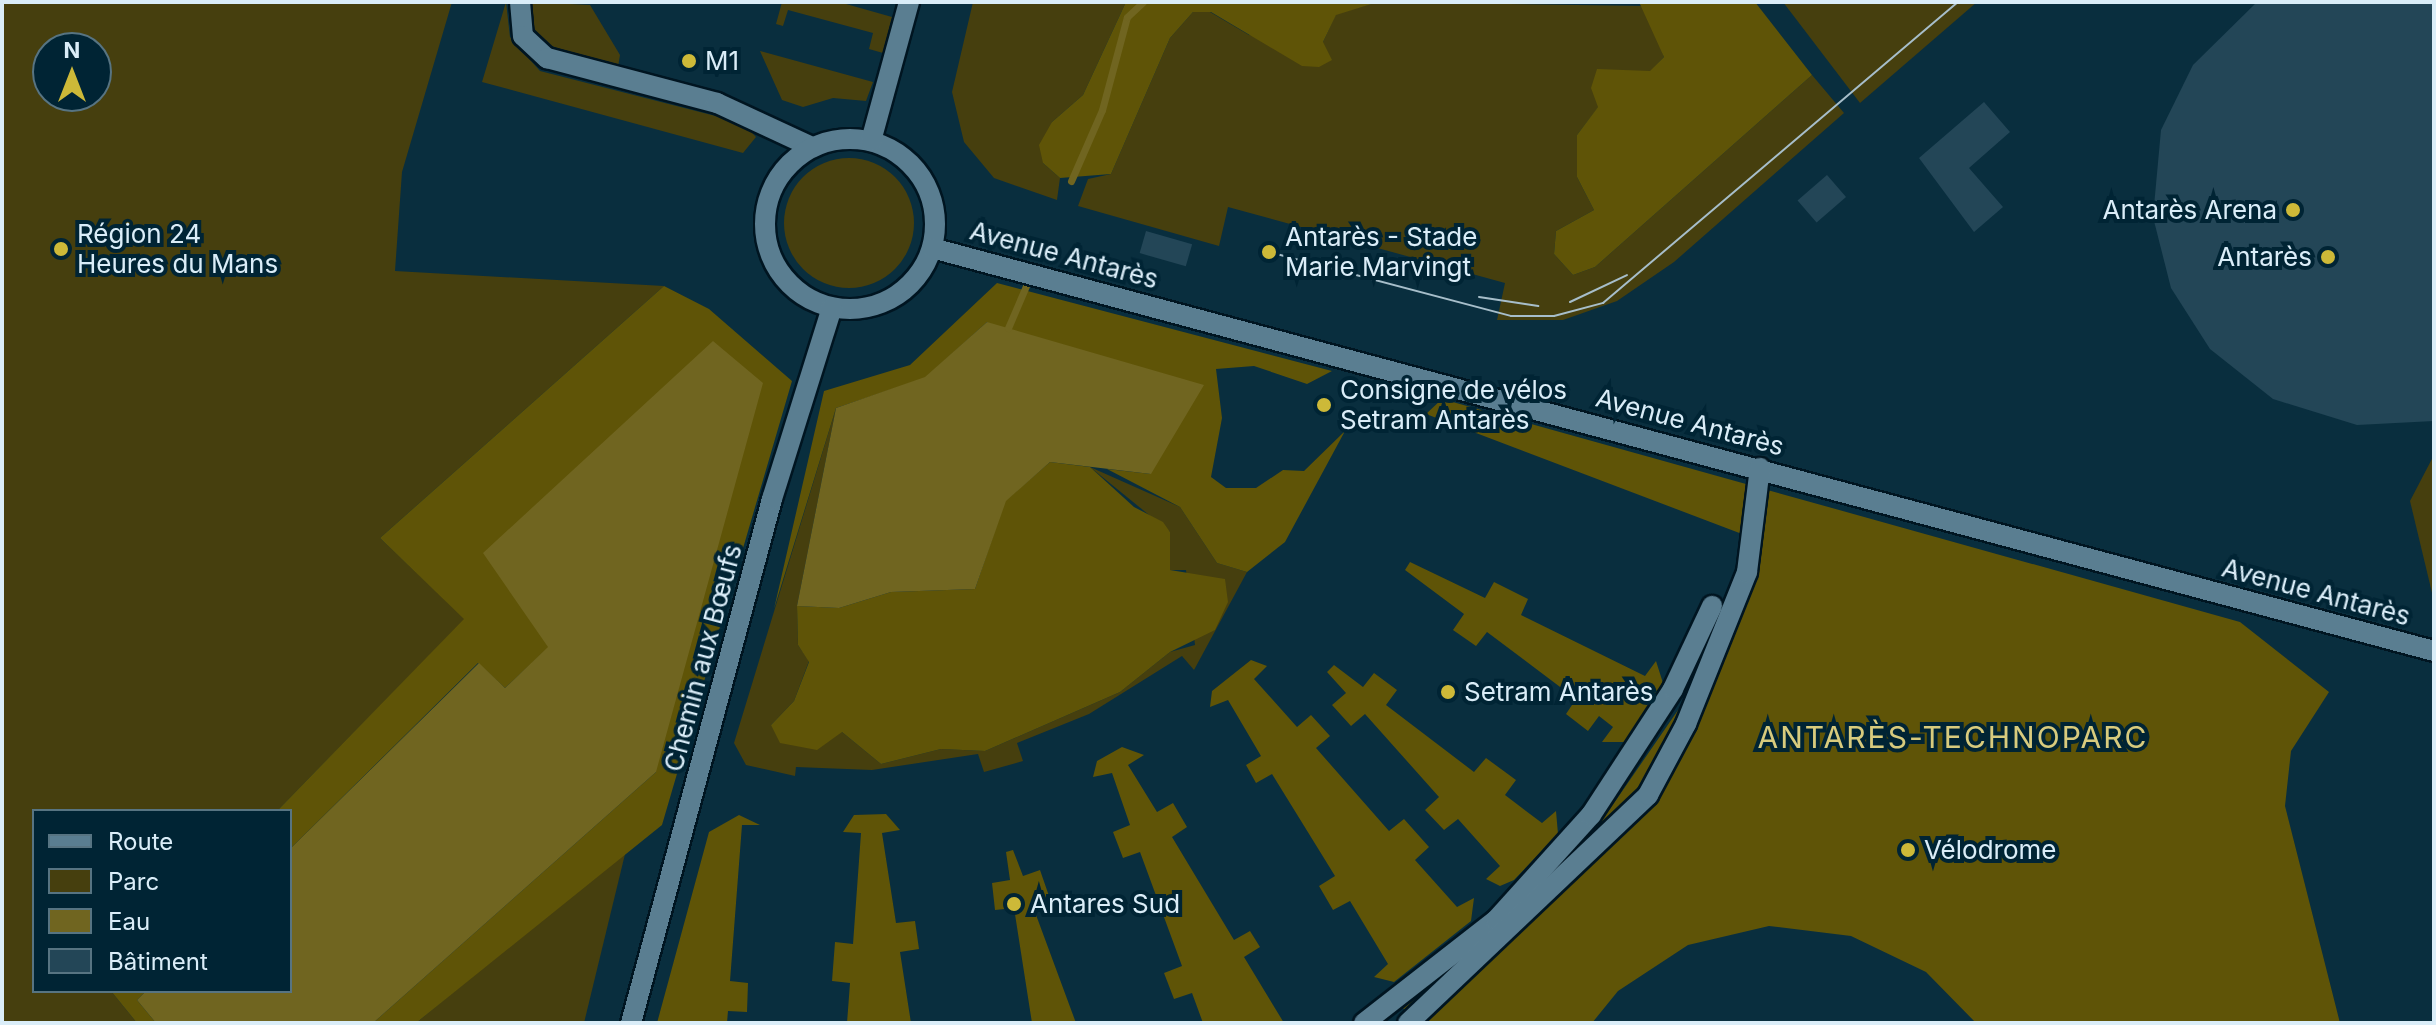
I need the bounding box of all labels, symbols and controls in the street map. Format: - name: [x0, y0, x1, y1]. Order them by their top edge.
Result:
- north arrow: [32, 32, 112, 112]
- text: N: [64, 37, 80, 63]
- place label: M1: [705, 45, 739, 77]
- marker: M1: [680, 52, 698, 70]
- place label: Antarès Arena: [2103, 194, 2277, 226]
- marker: Antarès Arena: [2284, 201, 2302, 219]
- street label: Avenue Antarès: [967, 215, 1161, 295]
- place label: Région 24 Heures du Mans: [77, 218, 278, 280]
- place label: Antarès - Stade Marie Marvingt: [1285, 221, 1477, 282]
- marker: Région 24 Heures du Mans: [52, 240, 70, 258]
- place label: Antarès: [2217, 241, 2312, 273]
- marker: Antarès - Stade Marie Marvingt: [1260, 243, 1278, 261]
- marker: Antarès: [2319, 248, 2337, 266]
- place label: Consigne de vélos Setram Antarès: [1340, 374, 1567, 436]
- street label: Avenue Antarès: [1593, 382, 1787, 462]
- marker: Consigne de vélos Setram Antarès: [1315, 396, 1333, 414]
- street label: Chemin aux Bœufs: [658, 541, 748, 775]
- street label: Avenue Antarès: [2219, 552, 2413, 632]
- place label: Setram Antarès: [1464, 676, 1654, 708]
- marker: Setram Antarès: [1439, 683, 1457, 701]
- district label: ANTARÈS-TECHNOPARC: [1757, 719, 2149, 755]
- legend: [32, 809, 292, 993]
- text: Route: [108, 827, 173, 856]
- place label: Vélodrome: [1924, 834, 2056, 866]
- marker: Vélodrome: [1899, 841, 1917, 859]
- text: Parc: [108, 867, 159, 896]
- place label: Antares Sud: [1030, 888, 1180, 920]
- marker: Antares Sud: [1005, 895, 1023, 913]
- text: Eau: [108, 907, 150, 936]
- text: Bâtiment: [108, 947, 208, 976]

